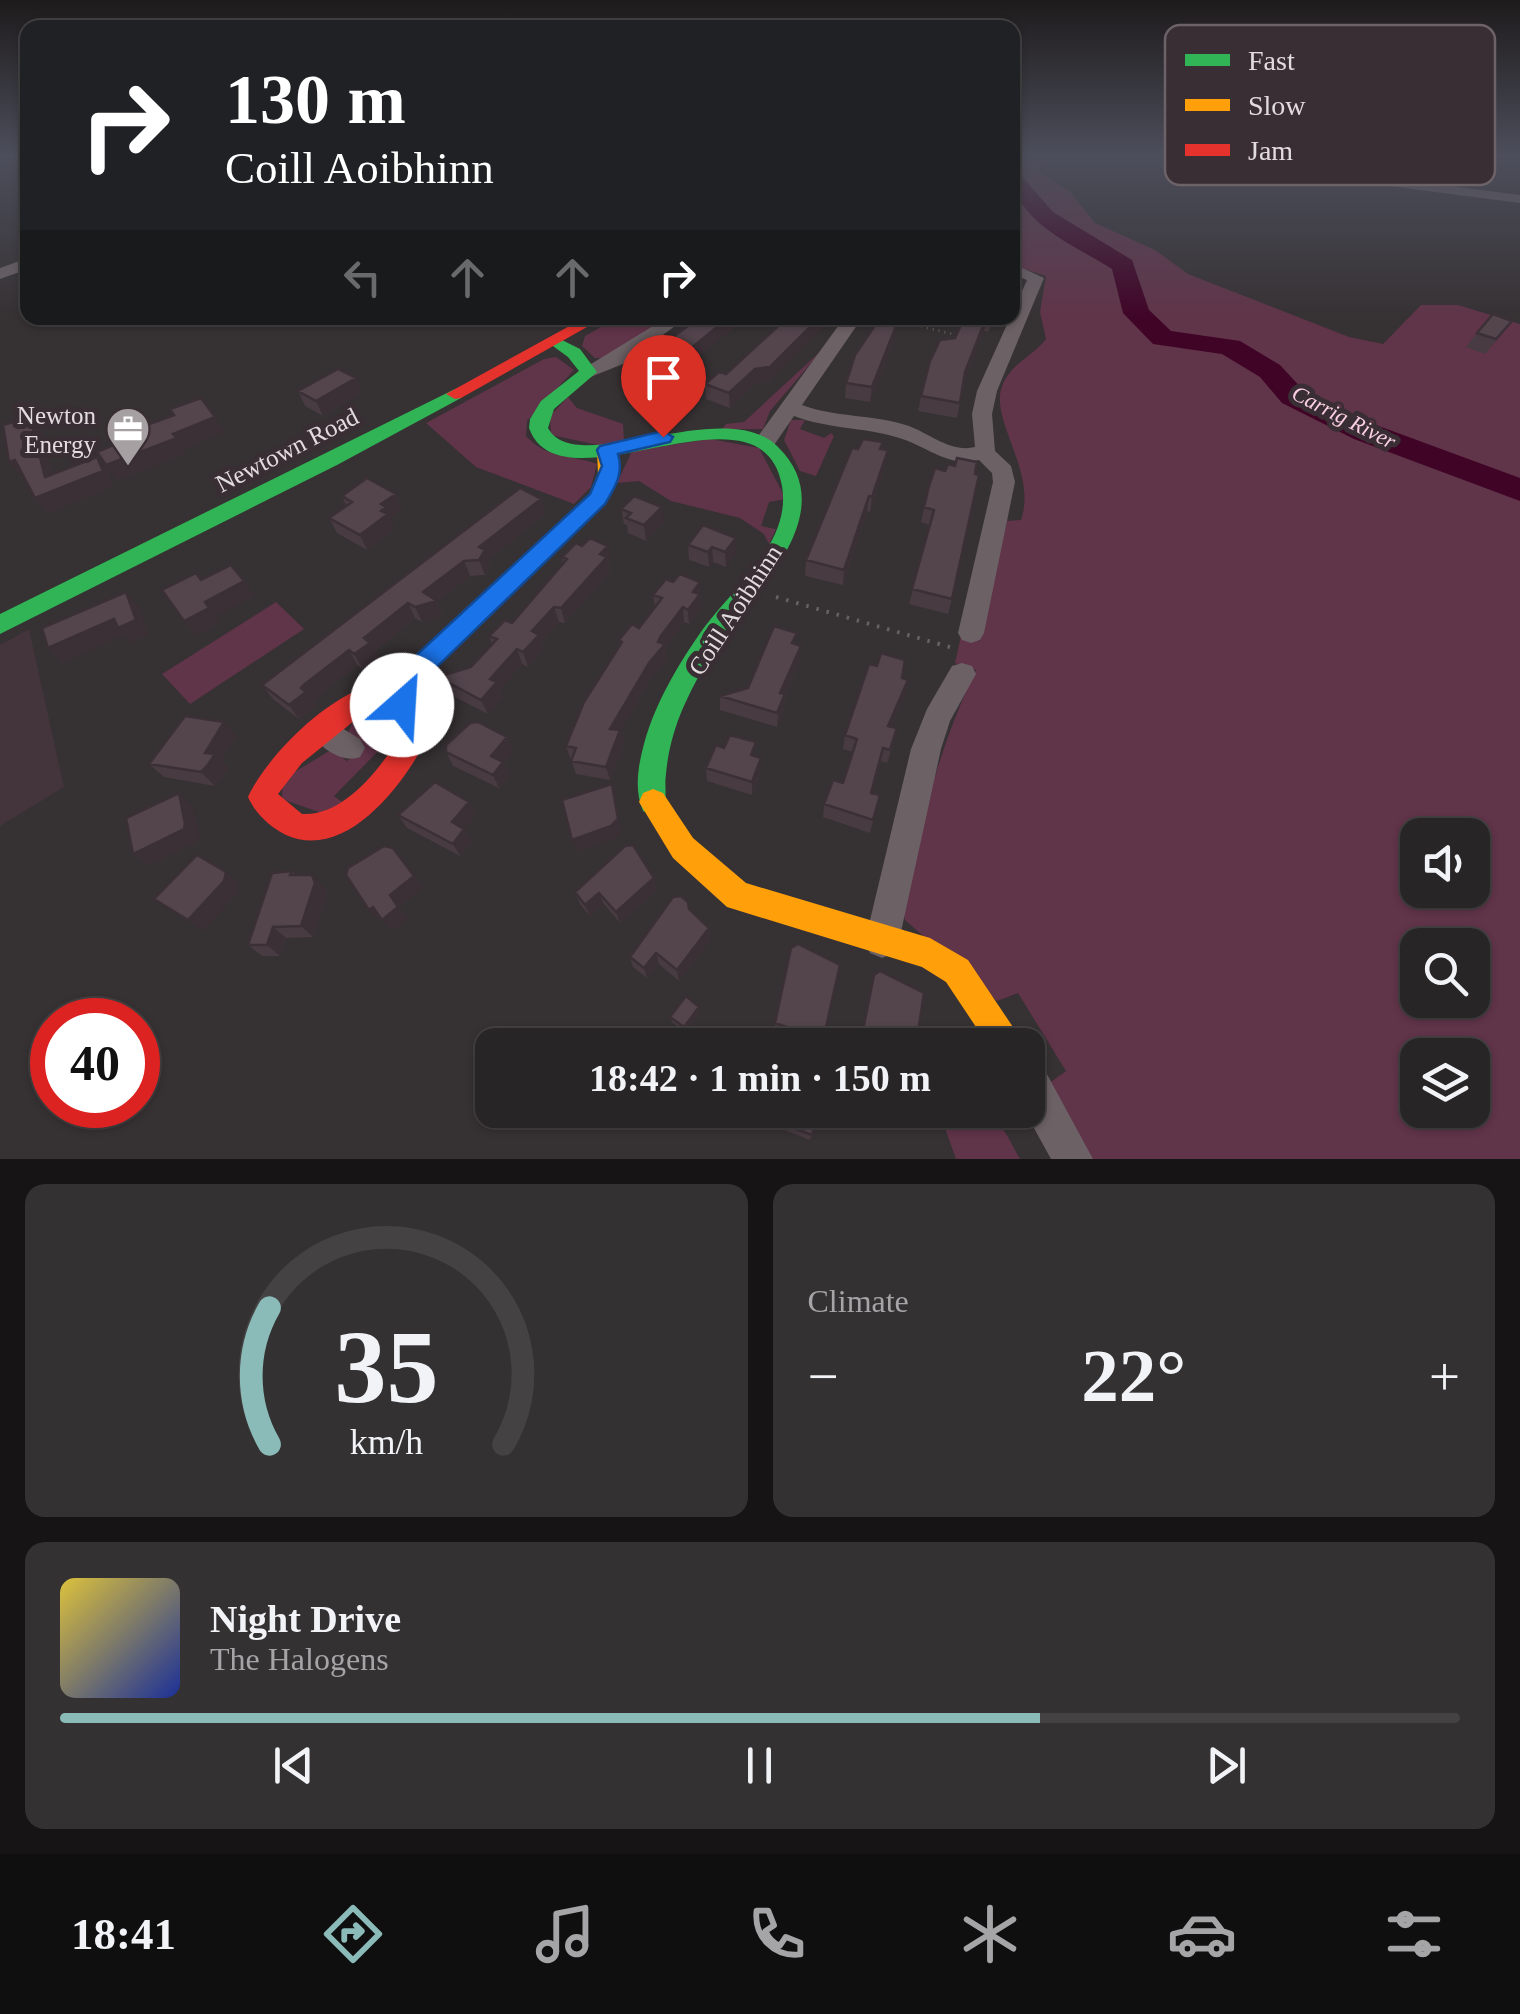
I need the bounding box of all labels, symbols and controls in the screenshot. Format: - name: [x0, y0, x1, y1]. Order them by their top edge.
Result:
- legend: [1165, 25, 1495, 185]
- text: Fast: [1248, 45, 1295, 76]
- icon: right: [60, 60, 190, 190]
- text: 130 m: [225, 61, 406, 138]
- text: Slow: [1248, 90, 1306, 121]
- text: Jam: [1248, 135, 1293, 166]
- text: Coill Aoibhinn: [225, 143, 494, 193]
- icon: left: [335, 250, 390, 305]
- icon: ahead: [440, 250, 495, 305]
- icon: ahead: [545, 250, 600, 305]
- icon: right: [650, 250, 705, 305]
- pin: [621, 335, 706, 438]
- icon: arrive: [636, 350, 691, 405]
- water label: Carrig River: [1288, 380, 1400, 454]
- place label: Newton Energy: [17, 402, 96, 458]
- street label: Newtown Road: [211, 402, 363, 497]
- office icon: Newton Energy: [105, 406, 151, 467]
- street label: Coill Aoibhinn: [683, 540, 787, 680]
- position arrow: [350, 653, 454, 757]
- map controls: [1400, 818, 1490, 1128]
- button: sound: [1400, 818, 1490, 908]
- button: search: [1400, 928, 1490, 1018]
- speed limit sign: 40: [30, 998, 160, 1128]
- button: layers: [1400, 1038, 1490, 1128]
- text: 18:42 · 1 min · 150 m: [589, 1057, 931, 1099]
- text: Climate: [808, 1283, 909, 1319]
- text: 35: [334, 1309, 438, 1424]
- text: 22°: [1081, 1334, 1186, 1417]
- text: −: [808, 1346, 839, 1407]
- text: +: [1429, 1346, 1460, 1407]
- text: km/h: [350, 1422, 423, 1462]
- text: Night Drive: [210, 1598, 401, 1640]
- text: The Halogens: [210, 1641, 389, 1677]
- icon: previous: [266, 1738, 321, 1793]
- icon: pause: [732, 1738, 787, 1793]
- icon: next: [1199, 1738, 1254, 1793]
- icon: directions: [318, 1899, 388, 1969]
- icon: music: [530, 1899, 600, 1969]
- icon: phone: [742, 1899, 812, 1969]
- icon: climate: [955, 1899, 1025, 1969]
- icon: car: [1167, 1899, 1237, 1969]
- icon: filters: [1379, 1899, 1449, 1969]
- text: 18:41: [71, 1909, 176, 1959]

